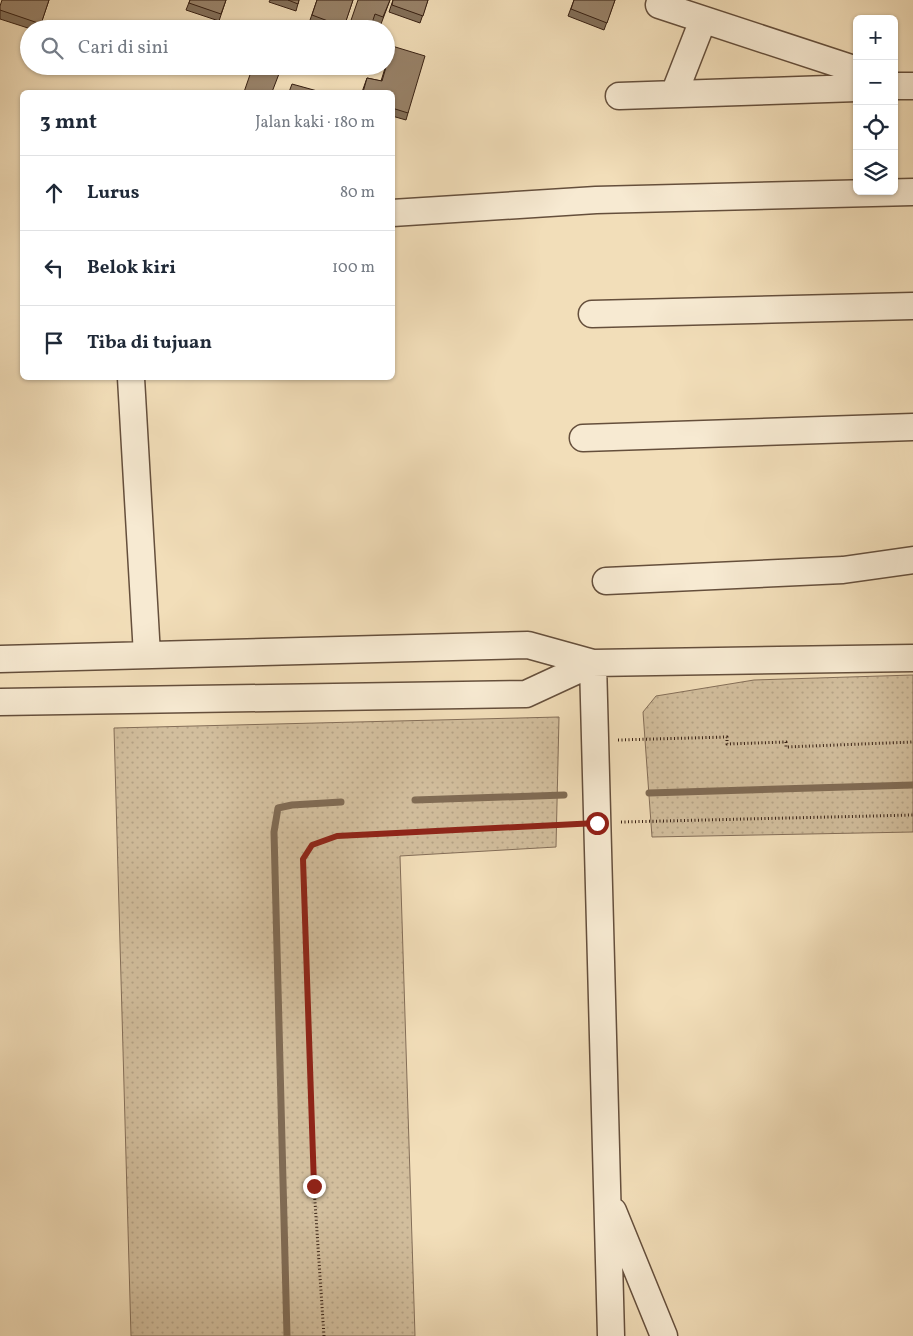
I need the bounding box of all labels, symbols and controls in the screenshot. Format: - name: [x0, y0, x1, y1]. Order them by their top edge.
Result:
- map controls: [853, 15, 898, 195]
- button: +: [853, 15, 898, 60]
- search box: [20, 20, 395, 75]
- icon: search: [38, 34, 66, 62]
- text: Cari di sini: [78, 35, 169, 61]
- button: −: [853, 60, 898, 105]
- button: locate: [853, 105, 898, 150]
- text: 3 mnt: [40, 108, 97, 137]
- text: Jalan kaki · 180 m: [255, 112, 375, 134]
- button: layers: [853, 150, 898, 195]
- icon: ahead: [40, 179, 68, 207]
- text: Lurus: [87, 180, 139, 206]
- text: 80 m: [340, 182, 375, 204]
- icon: left: [40, 254, 68, 282]
- text: Belok kiri: [87, 255, 176, 281]
- text: 100 m: [332, 257, 375, 279]
- icon: arrive: [40, 329, 68, 357]
- text: Tiba di tujuan: [87, 330, 212, 356]
- route start: [586, 812, 609, 835]
- route end: [303, 1175, 326, 1198]

